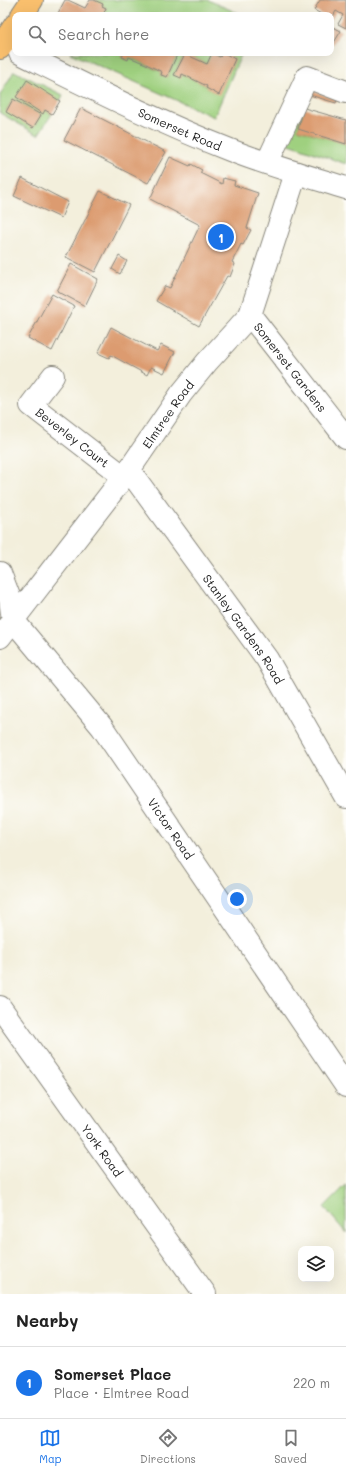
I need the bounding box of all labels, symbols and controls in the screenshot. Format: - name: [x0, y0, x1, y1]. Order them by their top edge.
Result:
- search box: [12, 12, 334, 56]
- icon: search: [26, 23, 48, 45]
- text: Search here: [58, 24, 149, 44]
- street label: Somerset Road: [136, 104, 224, 154]
- pin: 1: [208, 222, 234, 252]
- street label: Somerset Gardens: [251, 319, 331, 415]
- street label: Elmtree Road: [138, 377, 197, 451]
- street label: Beverley Court: [33, 404, 113, 471]
- street label: Stanley Gardens Road: [200, 571, 288, 687]
- street label: Victor Road: [145, 795, 198, 863]
- your location: [227, 889, 247, 909]
- street label: York Road: [78, 1121, 127, 1180]
- map controls: [298, 1246, 334, 1282]
- button: layers: [298, 1246, 334, 1282]
- text: Nearby: [16, 1309, 78, 1331]
- text: Somerset Place: [54, 1364, 171, 1384]
- text: 1: [26, 1374, 32, 1391]
- text: 220 m: [293, 1374, 330, 1391]
- text: Place · Elmtree Road: [54, 1384, 189, 1401]
- tab: Map: [39, 1427, 62, 1466]
- tab: Directions: [140, 1427, 196, 1466]
- tab: Saved: [274, 1427, 307, 1466]

